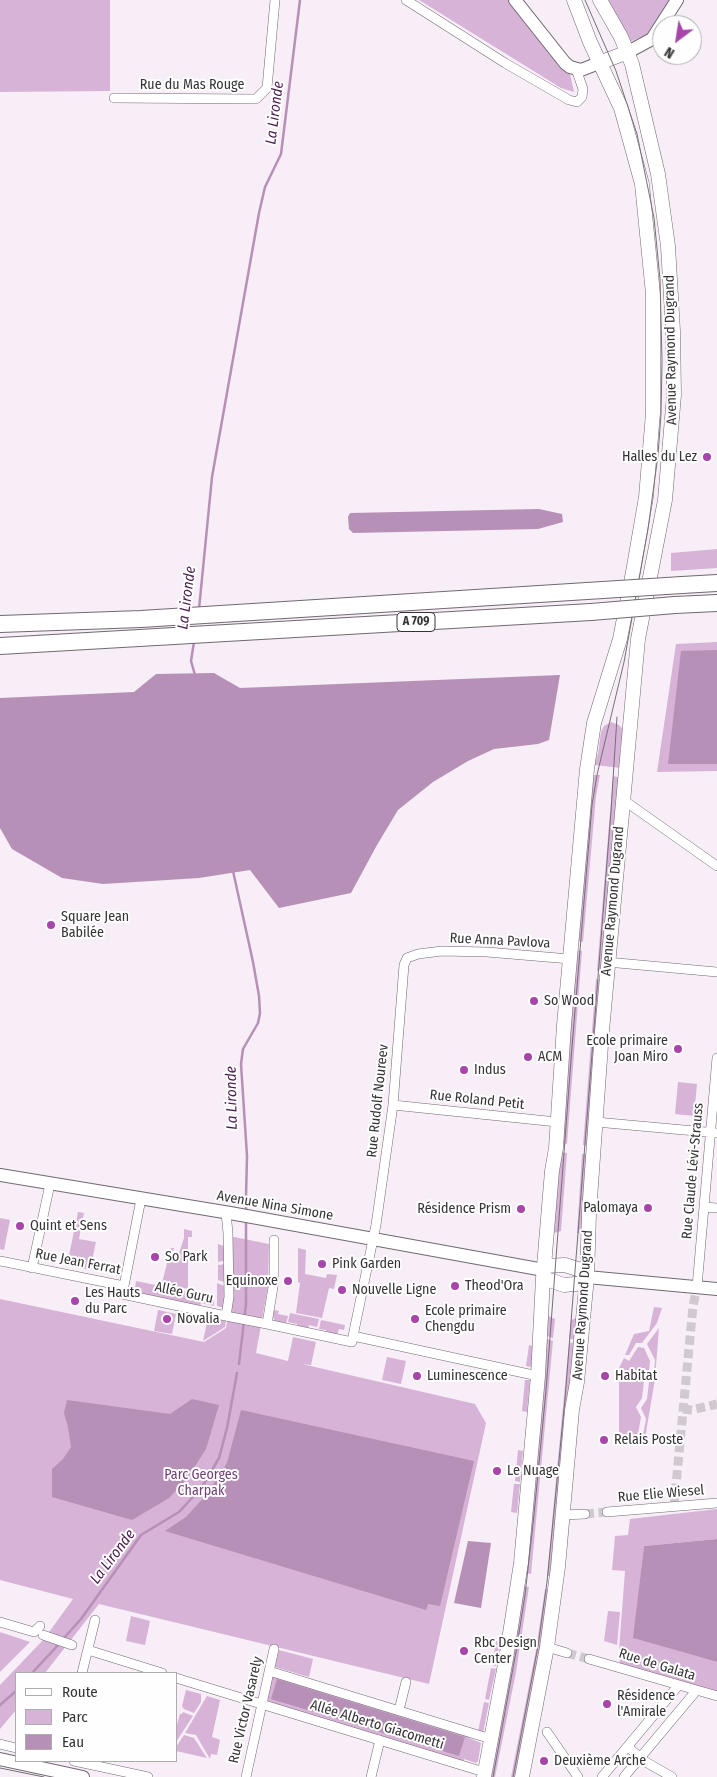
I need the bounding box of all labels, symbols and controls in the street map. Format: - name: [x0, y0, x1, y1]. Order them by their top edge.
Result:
- north arrow: [652, 15, 702, 65]
- text: N: [662, 43, 678, 62]
- street label: Rue du Mas Rouge: [140, 77, 244, 93]
- water label: La Lironde: [262, 80, 288, 146]
- street label: Avenue Raymond Dugrand: [661, 275, 681, 425]
- place label: Halles du Lez: [622, 449, 697, 465]
- marker: Halles du Lez: [701, 451, 713, 463]
- water label: La Lironde: [174, 565, 200, 631]
- road number: A 709: [397, 612, 435, 632]
- street label: Avenue Raymond Dugrand: [598, 825, 628, 977]
- place label: Square Jean Babilée: [61, 909, 129, 942]
- marker: Square Jean Babilée: [45, 919, 57, 931]
- street label: Rue Anna Pavlova: [449, 930, 551, 952]
- place label: So Wood: [544, 993, 594, 1009]
- marker: So Wood: [528, 995, 540, 1007]
- place label: Ecole primaire Joan Miro: [586, 1033, 668, 1066]
- street label: Rue Rudolf Noureev: [364, 1043, 392, 1159]
- marker: Ecole primaire Joan Miro: [672, 1043, 684, 1055]
- place label: ACM: [538, 1049, 562, 1065]
- marker: ACM: [522, 1051, 534, 1063]
- place label: Indus: [474, 1062, 506, 1078]
- marker: Indus: [458, 1064, 470, 1076]
- water label: La Lironde: [222, 1066, 242, 1130]
- street label: Rue Roland Petit: [429, 1087, 525, 1113]
- street label: Rue Claude Lévi-Strauss: [679, 1102, 707, 1240]
- street label: Avenue Nina Simone: [216, 1187, 334, 1225]
- place label: Palomaya: [583, 1200, 638, 1216]
- place label: Résidence Prism: [417, 1201, 511, 1217]
- marker: Palomaya: [642, 1202, 654, 1214]
- marker: Résidence Prism: [515, 1203, 527, 1215]
- place label: Quint et Sens: [30, 1218, 107, 1234]
- marker: Quint et Sens: [14, 1220, 26, 1232]
- street label: Avenue Raymond Dugrand: [569, 1229, 597, 1381]
- street label: Rue Jean Ferrat: [34, 1245, 122, 1279]
- place label: So Park: [165, 1249, 207, 1265]
- marker: So Park: [149, 1251, 161, 1263]
- place label: Pink Garden: [332, 1256, 401, 1272]
- marker: Pink Garden: [316, 1258, 328, 1270]
- place label: Equinoxe: [226, 1273, 278, 1289]
- marker: Equinoxe: [282, 1275, 294, 1287]
- place label: Theod'Ora: [465, 1278, 524, 1294]
- street label: Allée Guru: [153, 1279, 215, 1307]
- marker: Theod'Ora: [449, 1280, 461, 1292]
- place label: Nouvelle Ligne: [352, 1282, 436, 1298]
- marker: Nouvelle Ligne: [336, 1284, 348, 1296]
- place label: Les Hauts du Parc: [85, 1285, 140, 1318]
- marker: Les Hauts du Parc: [69, 1295, 81, 1307]
- place label: Ecole primaire Chengdu: [425, 1303, 507, 1335]
- place label: Novalia: [177, 1311, 220, 1327]
- marker: Novalia: [161, 1313, 173, 1325]
- marker: Ecole primaire Chengdu: [409, 1313, 421, 1325]
- place label: Luminescence: [427, 1368, 508, 1384]
- place label: Habitat: [615, 1368, 657, 1384]
- marker: Luminescence: [411, 1370, 423, 1382]
- marker: Habitat: [599, 1370, 611, 1382]
- place label: Relais Poste: [614, 1432, 683, 1448]
- marker: Relais Poste: [598, 1434, 610, 1446]
- place label: Le Nuage: [507, 1463, 559, 1479]
- marker: Le Nuage: [491, 1465, 503, 1477]
- park label: Parc Georges Charpak: [164, 1467, 238, 1500]
- street label: Rue Elie Wiesel: [617, 1482, 705, 1506]
- water label: La Lironde: [87, 1526, 139, 1588]
- place label: Rbc Design Center: [474, 1635, 537, 1668]
- marker: Rbc Design Center: [458, 1645, 470, 1657]
- street label: Rue de Galata: [617, 1645, 697, 1685]
- street label: Rue Victor Vasarely: [226, 1655, 266, 1765]
- legend: [15, 1672, 178, 1762]
- text: Route: [62, 1683, 98, 1701]
- place label: Résidence l'Amirale: [617, 1688, 675, 1720]
- street label: Allée Alberto Giacometti: [308, 1697, 446, 1753]
- marker: Résidence l'Amirale: [601, 1698, 613, 1710]
- text: Parc: [62, 1708, 88, 1726]
- text: Eau: [62, 1733, 84, 1751]
- place label: Deuxième Arche: [554, 1753, 646, 1769]
- marker: Deuxième Arche: [538, 1755, 550, 1767]

